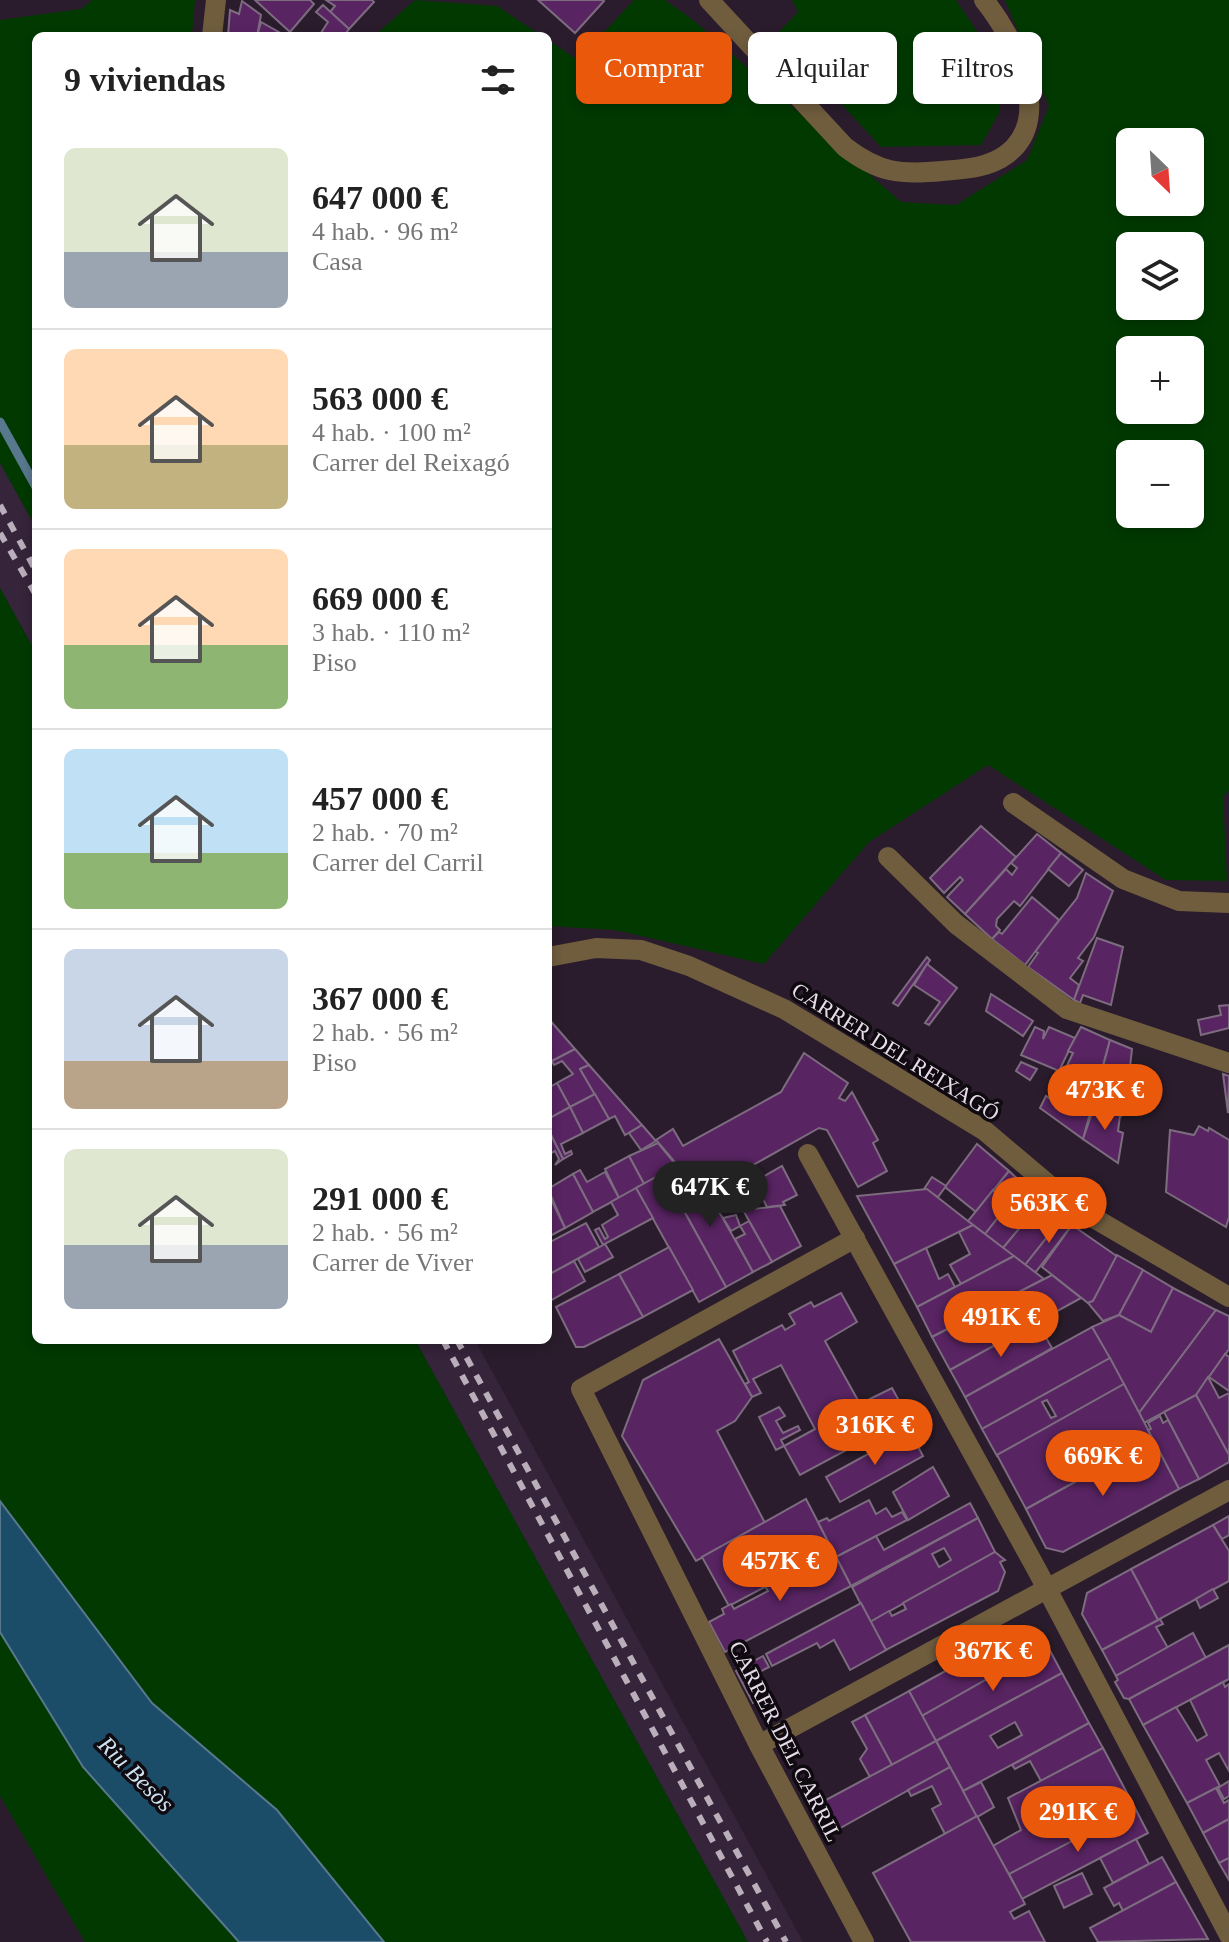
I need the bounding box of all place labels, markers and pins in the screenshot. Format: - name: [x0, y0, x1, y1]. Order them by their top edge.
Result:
- pin: 473K €: [1040, 1064, 1170, 1132]
- pin: 647K €: [645, 1161, 775, 1229]
- pin: 563K €: [984, 1177, 1114, 1245]
- pin: 491K €: [936, 1291, 1066, 1359]
- pin: 316K €: [810, 1399, 940, 1467]
- pin: 669K €: [1038, 1430, 1168, 1498]
- pin: 457K €: [715, 1535, 845, 1603]
- pin: 367K €: [928, 1625, 1058, 1693]
- pin: 291K €: [1013, 1786, 1143, 1854]

